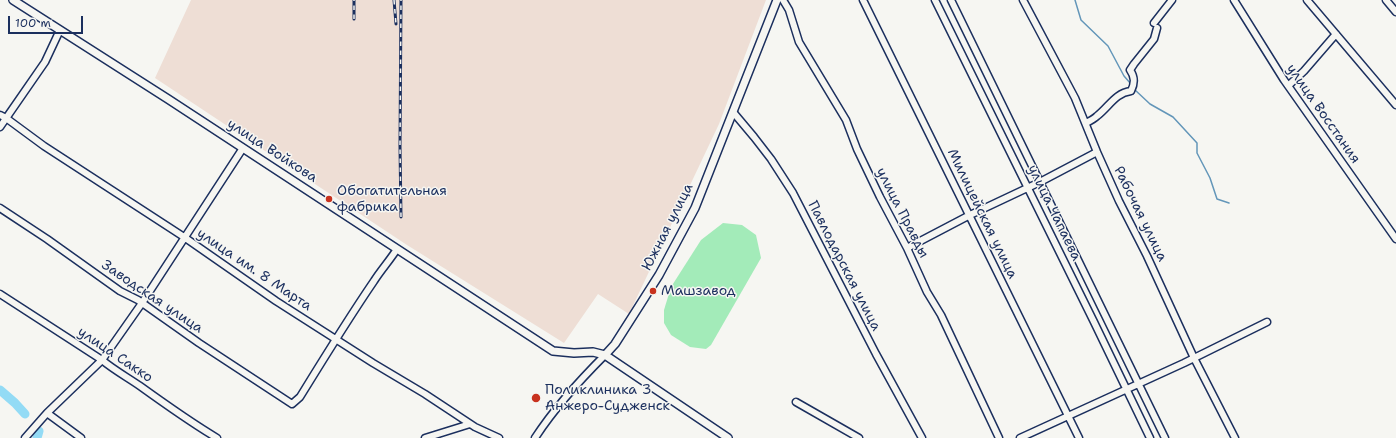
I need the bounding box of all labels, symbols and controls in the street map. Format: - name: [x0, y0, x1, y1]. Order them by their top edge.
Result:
- scale bar: [10, 8, 85, 34]
- text: 100 m: [15, 15, 51, 31]
- street label: улица Восстания: [1282, 61, 1364, 167]
- street label: улица Войкова: [224, 116, 320, 186]
- street label: Милицейская улица: [943, 146, 1021, 282]
- street label: улица Чапаева: [1024, 162, 1084, 264]
- street label: Рабочая улица: [1110, 164, 1170, 264]
- street label: улица Правды: [872, 165, 932, 261]
- street label: Южная улица: [639, 181, 697, 273]
- place label: Обогатительная фабрика: [337, 183, 447, 216]
- marker: Обогатительная фабрика: [324, 194, 334, 204]
- street label: Павлодарская улица: [804, 198, 884, 334]
- street label: улица им. 8 Марта: [193, 225, 315, 315]
- street label: Заводская улица: [98, 257, 206, 337]
- place label: Машзавод: [661, 283, 736, 299]
- marker: Машзавод: [648, 286, 658, 296]
- street label: улица Сакко: [74, 324, 156, 386]
- place label: Поликлиника 3 Анжеро-Судженск: [545, 382, 670, 414]
- marker: Поликлиника 3 Анжеро-Судженск: [530, 392, 542, 404]

